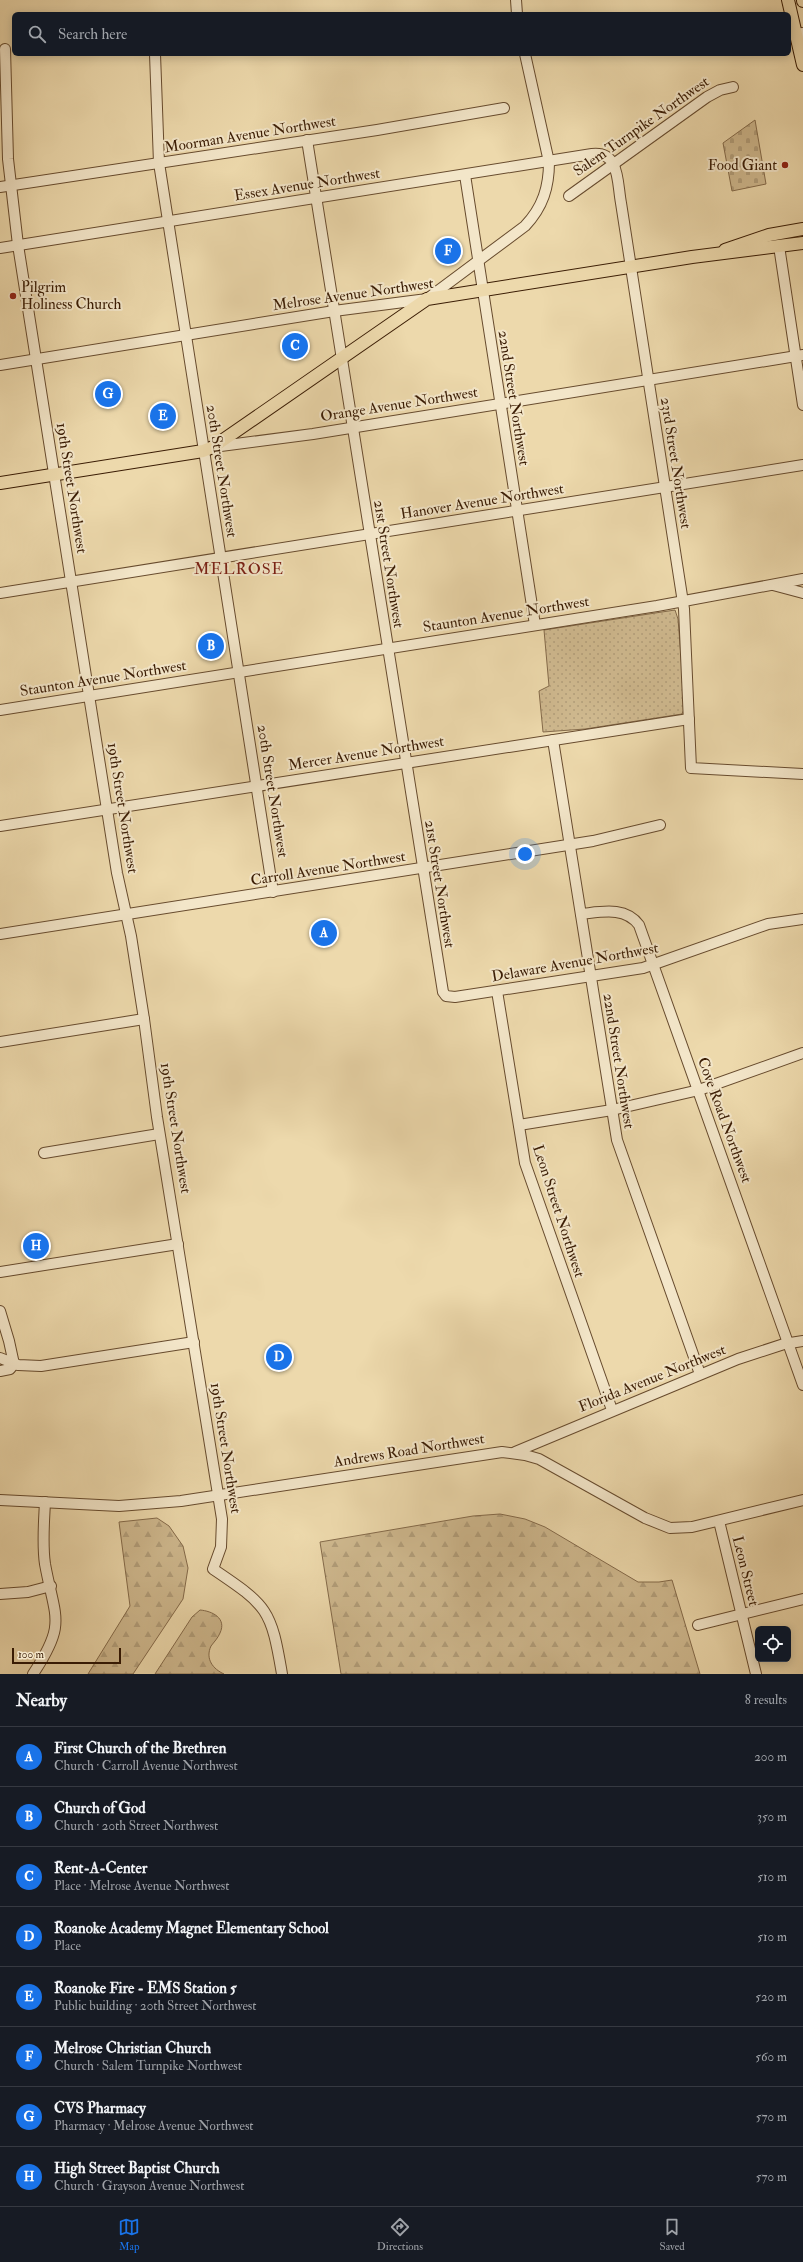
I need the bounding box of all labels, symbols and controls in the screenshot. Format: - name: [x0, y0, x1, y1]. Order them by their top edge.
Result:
- search box: [12, 12, 791, 56]
- icon: search: [26, 23, 48, 45]
- text: Search here: [58, 25, 127, 44]
- street label: Salem Turnpike Northwest: [570, 72, 714, 181]
- street label: Moorman Avenue Northwest: [163, 112, 337, 157]
- place label: Food Giant: [708, 156, 777, 175]
- marker: Food Giant: [780, 160, 790, 170]
- street label: Essex Avenue Northwest: [233, 164, 382, 205]
- pin: F: [435, 236, 461, 266]
- street label: Melrose Avenue Northwest: [271, 274, 435, 315]
- place label: Pilgrim Holiness Church: [21, 278, 122, 314]
- marker: Pilgrim Holiness Church: [8, 291, 18, 301]
- street label: 22nd Street Northwest: [493, 329, 534, 467]
- pin: C: [282, 331, 308, 361]
- pin: G: [95, 379, 121, 409]
- street label: Orange Avenue Northwest: [319, 383, 479, 426]
- street label: 23rd Street Northwest: [656, 396, 695, 530]
- pin: E: [150, 401, 176, 431]
- street label: 20th Street Northwest: [202, 403, 241, 539]
- street label: 19th Street Northwest: [52, 421, 91, 555]
- street label: Hanover Avenue Northwest: [399, 479, 565, 524]
- street label: 21st Street Northwest: [369, 499, 408, 630]
- district label: MELROSE: [194, 559, 284, 579]
- street label: Staunton Avenue Northwest: [422, 592, 591, 637]
- pin: B: [198, 631, 224, 661]
- street label: Staunton Avenue Northwest: [19, 656, 188, 701]
- street label: 20th Street Northwest: [253, 723, 292, 859]
- street label: Mercer Avenue Northwest: [287, 732, 446, 775]
- street label: 19th Street Northwest: [103, 741, 142, 875]
- street label: 21st Street Northwest: [420, 819, 459, 950]
- your location: [515, 844, 535, 864]
- street label: Carroll Avenue Northwest: [249, 847, 407, 890]
- pin: A: [311, 918, 337, 948]
- street label: Delaware Avenue Northwest: [490, 938, 660, 987]
- street label: 22nd Street Northwest: [598, 992, 639, 1130]
- street label: Cove Road Northwest: [693, 1055, 756, 1186]
- street label: 19th Street Northwest: [156, 1061, 195, 1195]
- street label: Leon Street Northwest: [528, 1142, 589, 1280]
- pin: H: [23, 1231, 49, 1261]
- street label: Florida Avenue Northwest: [576, 1340, 729, 1417]
- pin: D: [266, 1342, 292, 1372]
- street label: 19th Street Northwest: [206, 1381, 245, 1515]
- street label: Andrews Road Northwest: [331, 1429, 486, 1472]
- street label: Leon Street: [728, 1534, 763, 1608]
- map controls: [755, 1626, 791, 1662]
- button: locate: [755, 1626, 791, 1662]
- scale bar: [12, 1646, 121, 1665]
- text: 100 m: [18, 1648, 44, 1661]
- text: Nearby: [16, 1690, 67, 1711]
- text: 8 results: [745, 1692, 787, 1708]
- text: First Church of the Brethren: [54, 1739, 226, 1758]
- text: A: [25, 1749, 33, 1765]
- text: 200 m: [754, 1749, 787, 1765]
- text: Church · Carroll Avenue Northwest: [54, 1758, 238, 1774]
- text: Church of God: [54, 1799, 146, 1818]
- text: B: [25, 1809, 33, 1825]
- text: 350 m: [757, 1809, 787, 1825]
- text: Church · 20th Street Northwest: [54, 1818, 218, 1834]
- text: Rent-A-Center: [54, 1859, 147, 1878]
- text: C: [24, 1869, 34, 1885]
- text: 510 m: [757, 1869, 787, 1885]
- text: Place · Melrose Avenue Northwest: [54, 1878, 230, 1894]
- text: Roanoke Academy Magnet Elementary School: [54, 1919, 329, 1938]
- text: D: [24, 1929, 34, 1945]
- text: 510 m: [757, 1929, 787, 1945]
- text: Place: [54, 1938, 81, 1954]
- text: Roanoke Fire - EMS Station 5: [54, 1979, 237, 1998]
- text: E: [24, 1989, 34, 2005]
- text: 520 m: [755, 1989, 787, 2005]
- text: Public building · 20th Street Northwest: [54, 1998, 257, 2014]
- text: Melrose Christian Church: [54, 2039, 211, 2058]
- text: F: [25, 2049, 33, 2065]
- text: 560 m: [755, 2049, 787, 2065]
- text: Church · Salem Turnpike Northwest: [54, 2058, 242, 2074]
- text: CVS Pharmacy: [54, 2099, 146, 2118]
- text: G: [24, 2109, 34, 2125]
- text: 570 m: [756, 2109, 787, 2125]
- text: Pharmacy · Melrose Avenue Northwest: [54, 2118, 254, 2134]
- text: High Street Baptist Church: [54, 2159, 220, 2178]
- text: H: [24, 2169, 34, 2185]
- text: 570 m: [756, 2169, 787, 2185]
- text: Church · Grayson Avenue Northwest: [54, 2178, 244, 2194]
- tab: Map: [118, 2216, 140, 2253]
- tab: Directions: [377, 2216, 423, 2253]
- tab: Saved: [660, 2216, 685, 2253]

